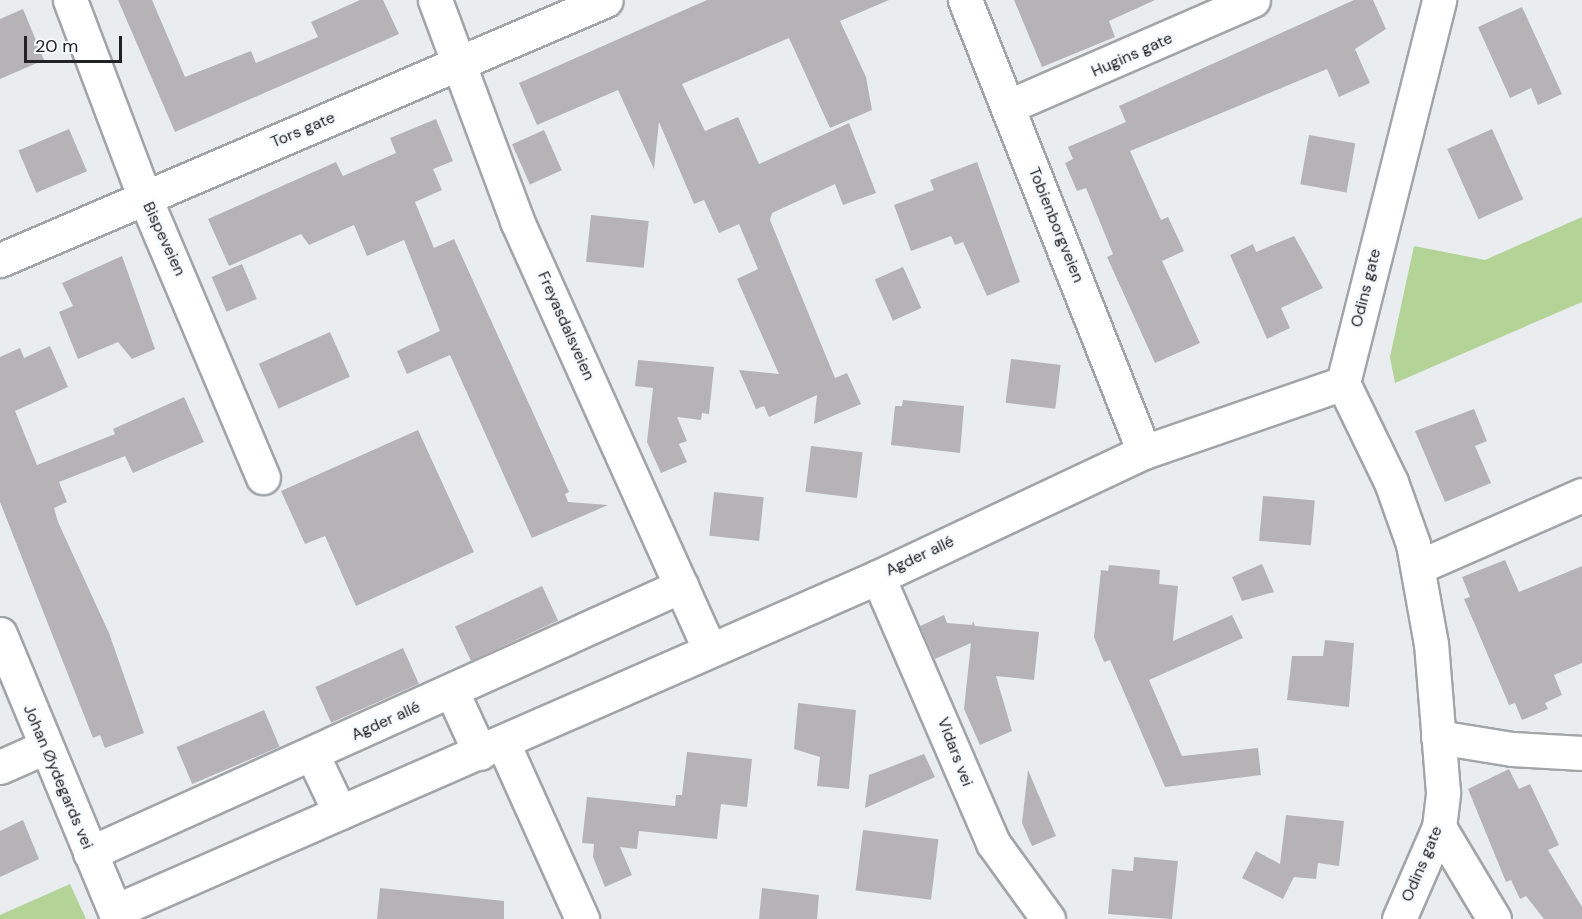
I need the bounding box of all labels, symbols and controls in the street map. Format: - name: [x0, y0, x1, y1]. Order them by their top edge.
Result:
- scale bar: [27, 24, 124, 62]
- street label: Hugins gate: [1088, 29, 1176, 81]
- text: 20 m: [35, 34, 78, 58]
- street label: Tors gate: [268, 108, 338, 152]
- street label: Tobienborgveien: [1024, 165, 1088, 285]
- street label: Bispeveien: [138, 199, 190, 279]
- street label: Odins gate: [1347, 247, 1385, 329]
- street label: Freyasdalsveien: [533, 269, 599, 383]
- street label: Agder allé: [883, 532, 957, 580]
- street label: Agder allé: [349, 697, 423, 745]
- street label: Johan Øydegards vei: [19, 702, 97, 852]
- street label: Vidars vei: [933, 715, 977, 789]
- street label: Odins gate: [1397, 823, 1447, 905]

